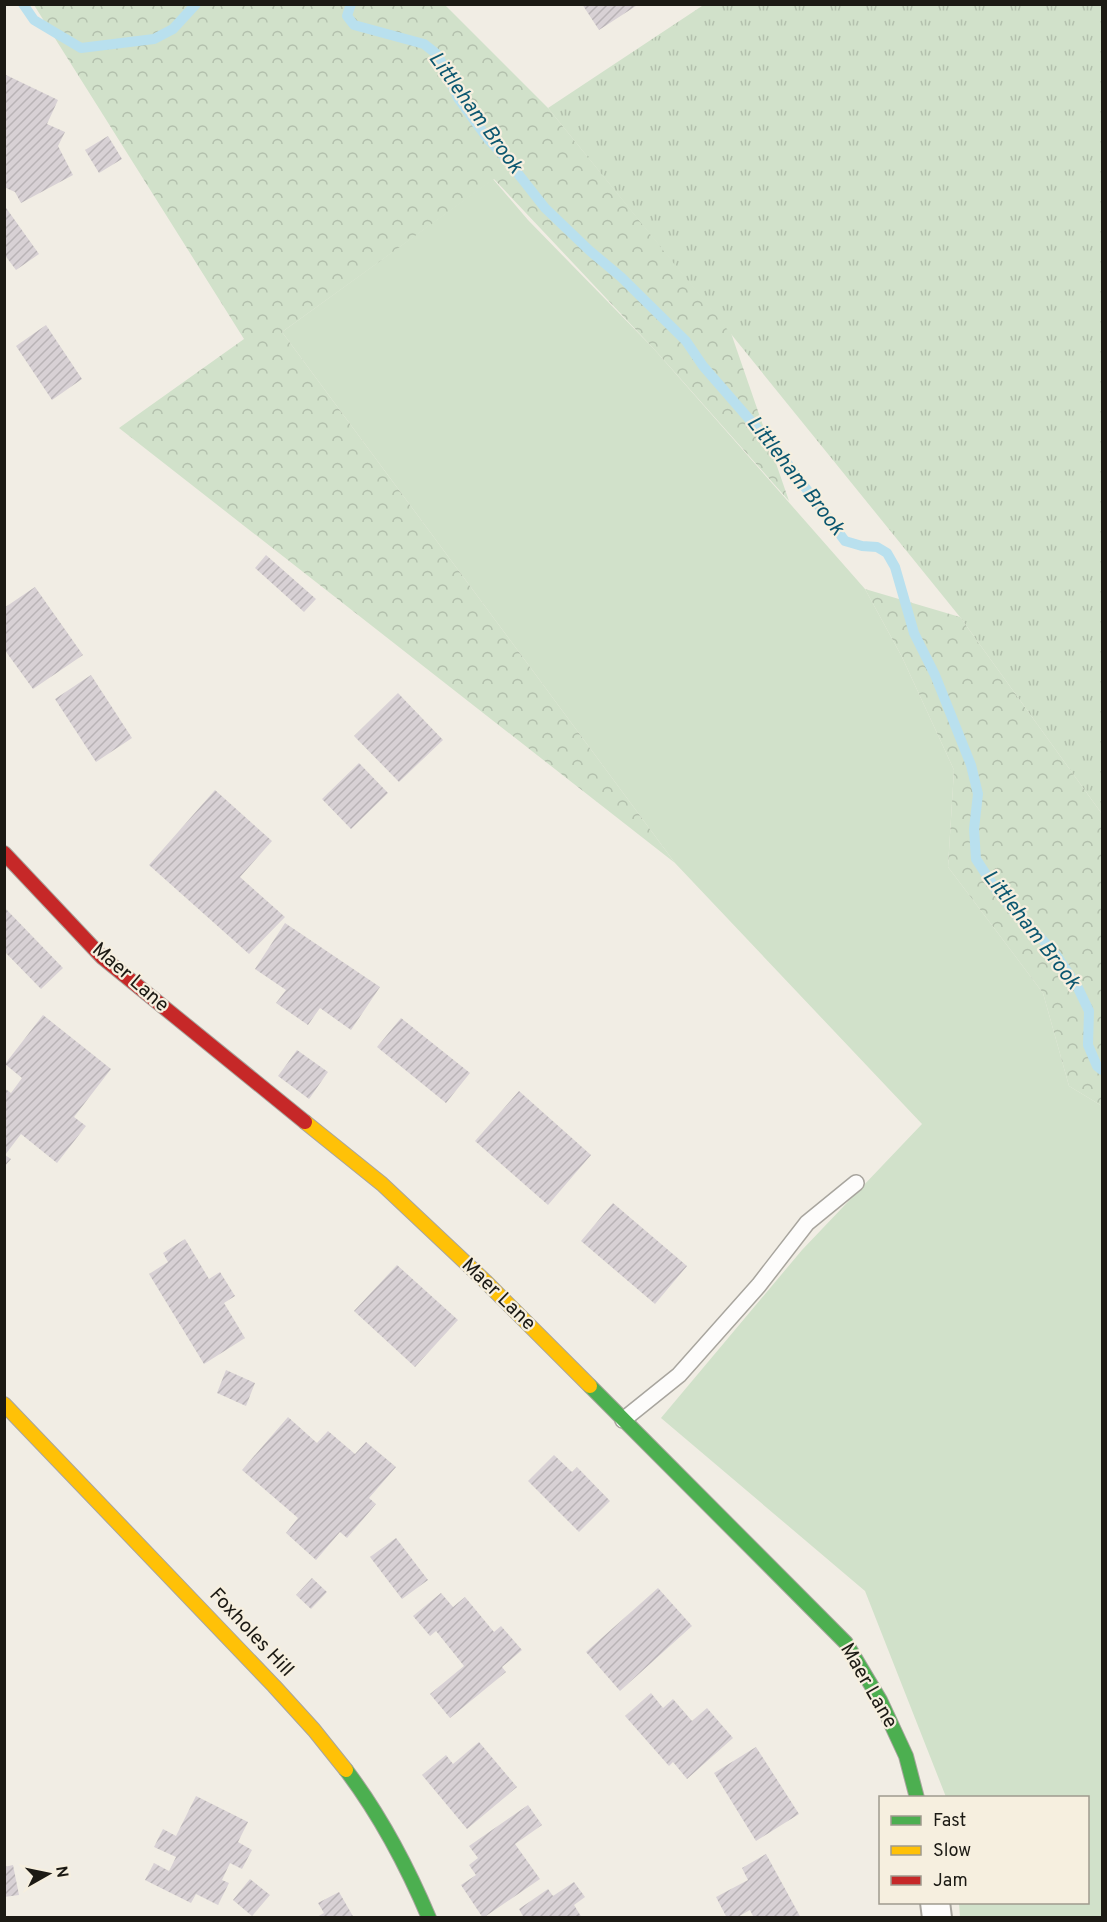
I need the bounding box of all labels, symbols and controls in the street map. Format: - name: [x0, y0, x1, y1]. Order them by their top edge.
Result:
- water label: Littleham Brook: [422, 47, 529, 180]
- water label: Littleham Brook: [740, 411, 850, 542]
- water label: Littleham Brook: [976, 865, 1086, 996]
- street label: Maer Lane: [86, 937, 174, 1019]
- street label: Maer Lane: [455, 1253, 541, 1337]
- street label: Foxholes Hill: [203, 1583, 299, 1683]
- street label: Maer Lane: [833, 1639, 903, 1733]
- legend: [879, 1796, 1089, 1904]
- text: Fast: [933, 1810, 966, 1833]
- text: Slow: [933, 1840, 971, 1863]
- north arrow: [18, 1844, 78, 1904]
- text: N: [50, 1865, 72, 1879]
- text: Jam: [933, 1870, 968, 1893]

